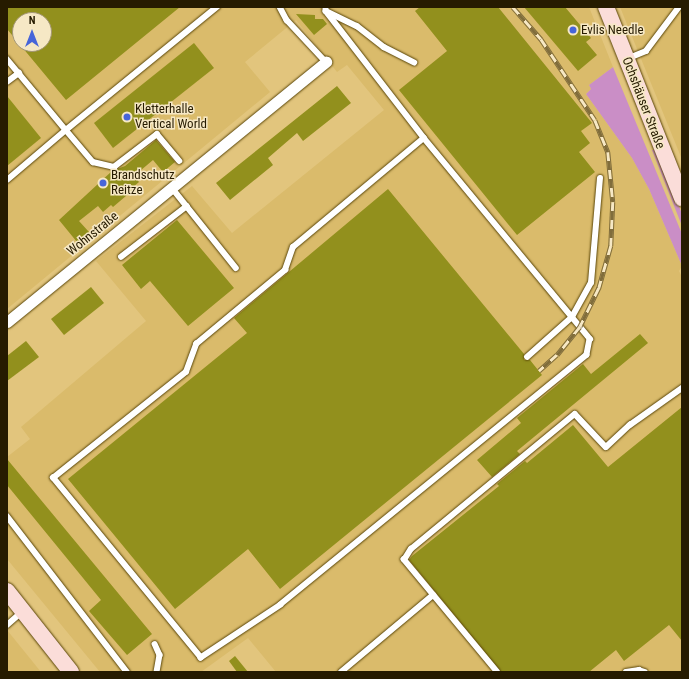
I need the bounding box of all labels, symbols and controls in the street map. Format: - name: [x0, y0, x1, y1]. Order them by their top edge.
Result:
- north arrow: [12, 12, 52, 52]
- text: N: [29, 14, 35, 27]
- place label: Evlis Needle: [581, 22, 644, 38]
- marker: Evlis Needle: [568, 25, 578, 35]
- street label: Ochshäuser Straße: [618, 55, 668, 151]
- place label: Kletterhalle Vertical World: [135, 102, 207, 133]
- marker: Kletterhalle Vertical World: [122, 112, 132, 122]
- place label: Brandschutz Reitze: [111, 168, 175, 199]
- marker: Brandschutz Reitze: [98, 178, 108, 188]
- street label: Wohnstraße: [64, 209, 122, 259]

